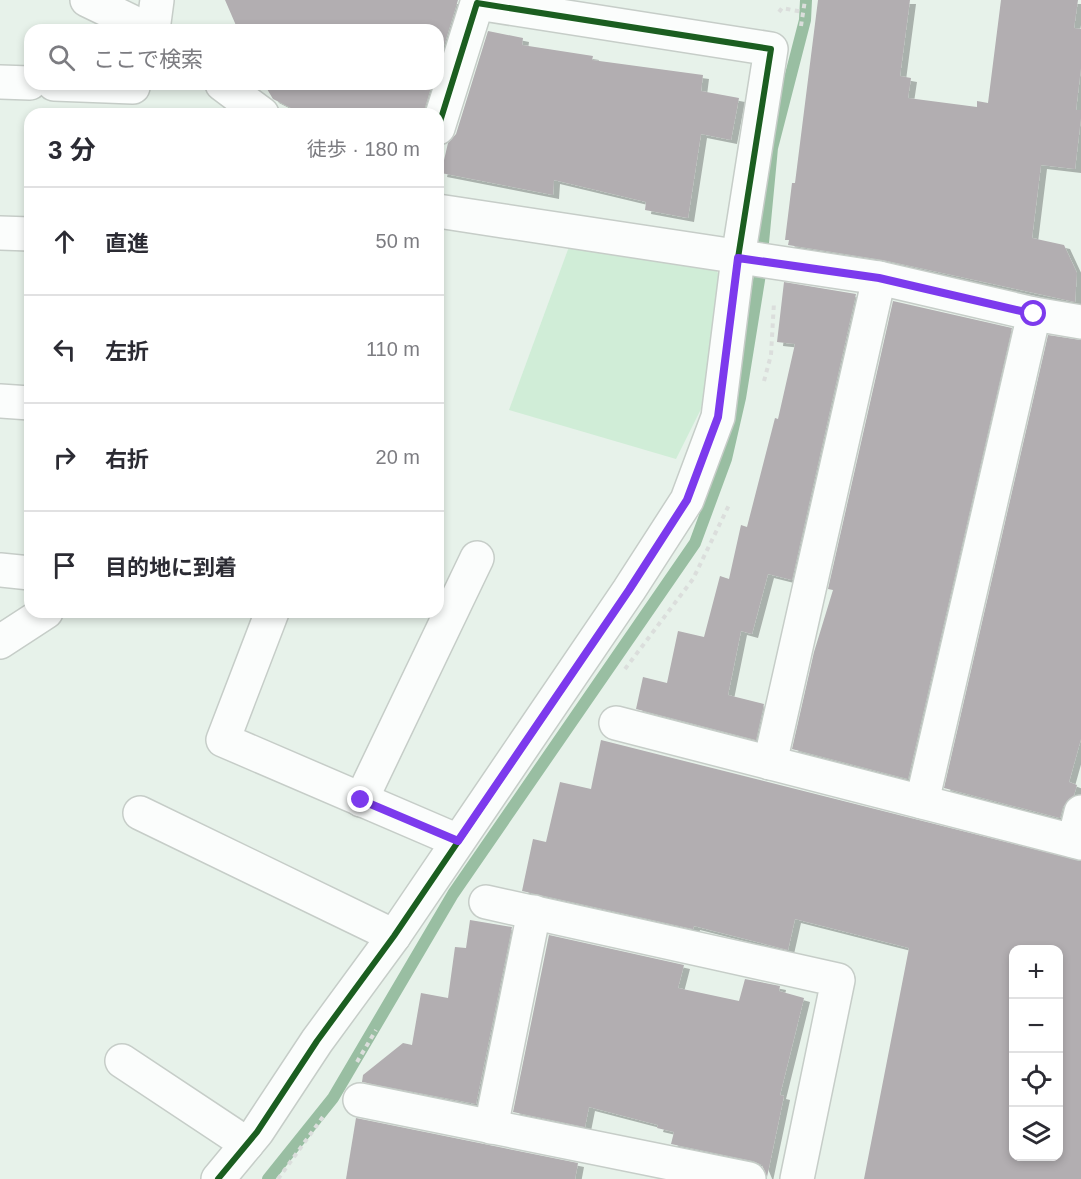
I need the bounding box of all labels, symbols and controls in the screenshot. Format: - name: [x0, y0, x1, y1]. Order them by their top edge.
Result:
- search box: [24, 24, 444, 90]
- icon: search: [45, 41, 78, 74]
- text: ここで検索: [93, 47, 203, 72]
- text: 3 分: [48, 135, 96, 165]
- text: 徒歩 · 180 m: [307, 138, 420, 160]
- icon: ahead: [48, 225, 81, 258]
- text: 50 m: [376, 230, 420, 252]
- text: 直進: [105, 231, 149, 256]
- route start: [1020, 300, 1046, 326]
- icon: left: [48, 333, 81, 366]
- text: 110 m: [366, 338, 420, 360]
- text: 左折: [105, 339, 149, 364]
- icon: right: [48, 441, 81, 474]
- text: 20 m: [376, 446, 420, 468]
- text: 右折: [105, 447, 149, 472]
- icon: arrive: [48, 549, 81, 582]
- text: 目的地に到着: [105, 555, 237, 580]
- route end: [347, 786, 373, 812]
- map controls: [1009, 945, 1063, 1161]
- button: +: [1009, 945, 1063, 999]
- button: −: [1009, 999, 1063, 1053]
- button: locate: [1009, 1053, 1063, 1107]
- button: layers: [1009, 1107, 1063, 1161]

